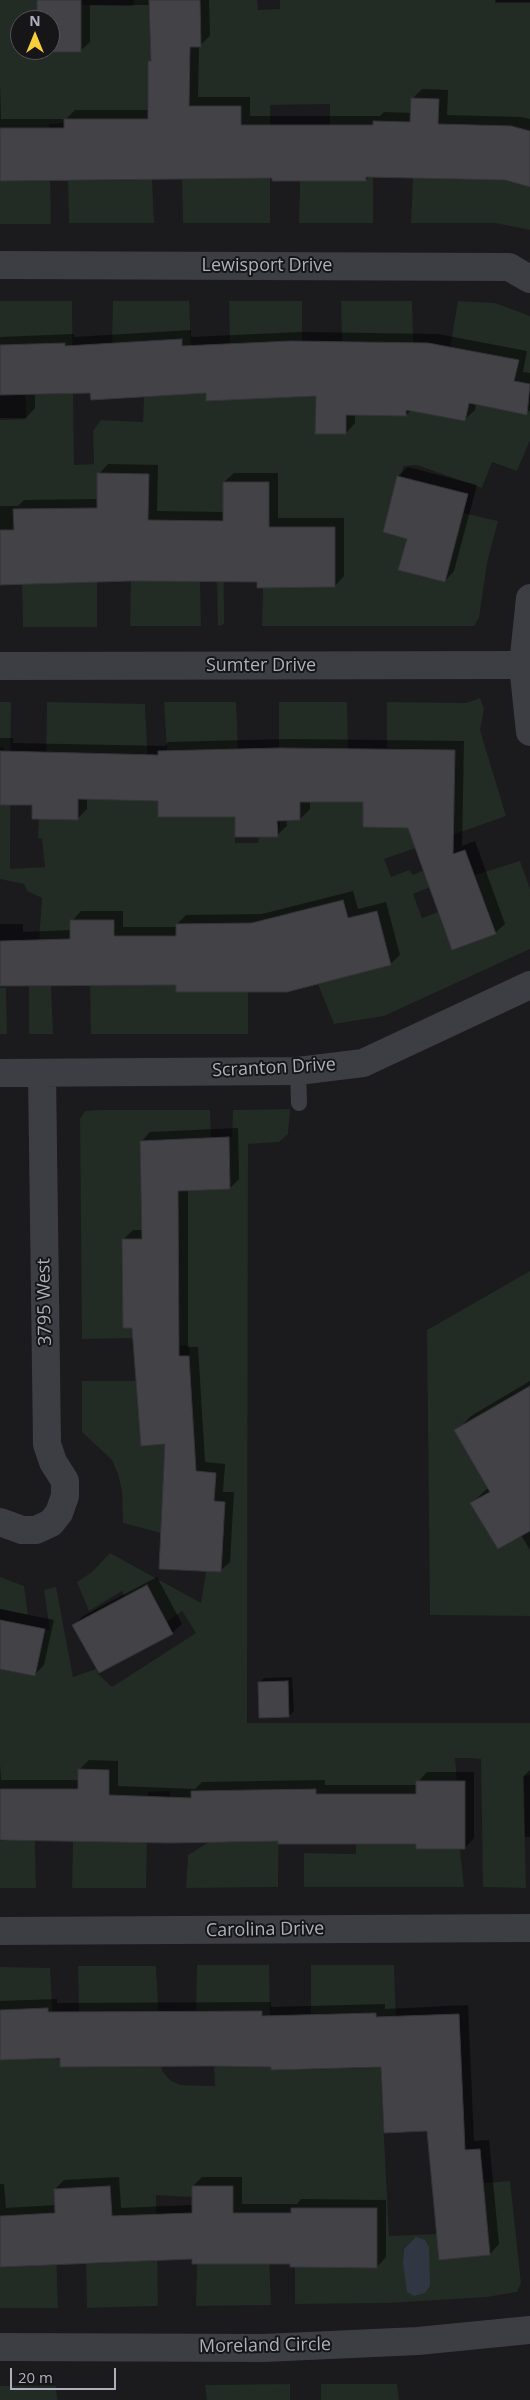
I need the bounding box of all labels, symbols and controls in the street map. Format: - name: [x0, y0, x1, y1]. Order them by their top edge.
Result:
- north arrow: [10, 10, 60, 60]
- text: N: [29, 11, 41, 30]
- street label: Lewisport Drive: [202, 255, 332, 277]
- street label: Sumter Drive: [206, 655, 316, 677]
- street label: Scranton Drive: [212, 1054, 336, 1082]
- street label: 3795 West: [33, 1258, 57, 1346]
- street label: Carolina Drive: [206, 1918, 324, 1942]
- street label: Moreland Circle: [199, 2334, 331, 2358]
- scale bar: [12, 2358, 119, 2390]
- text: 20 m: [18, 2367, 53, 2387]

